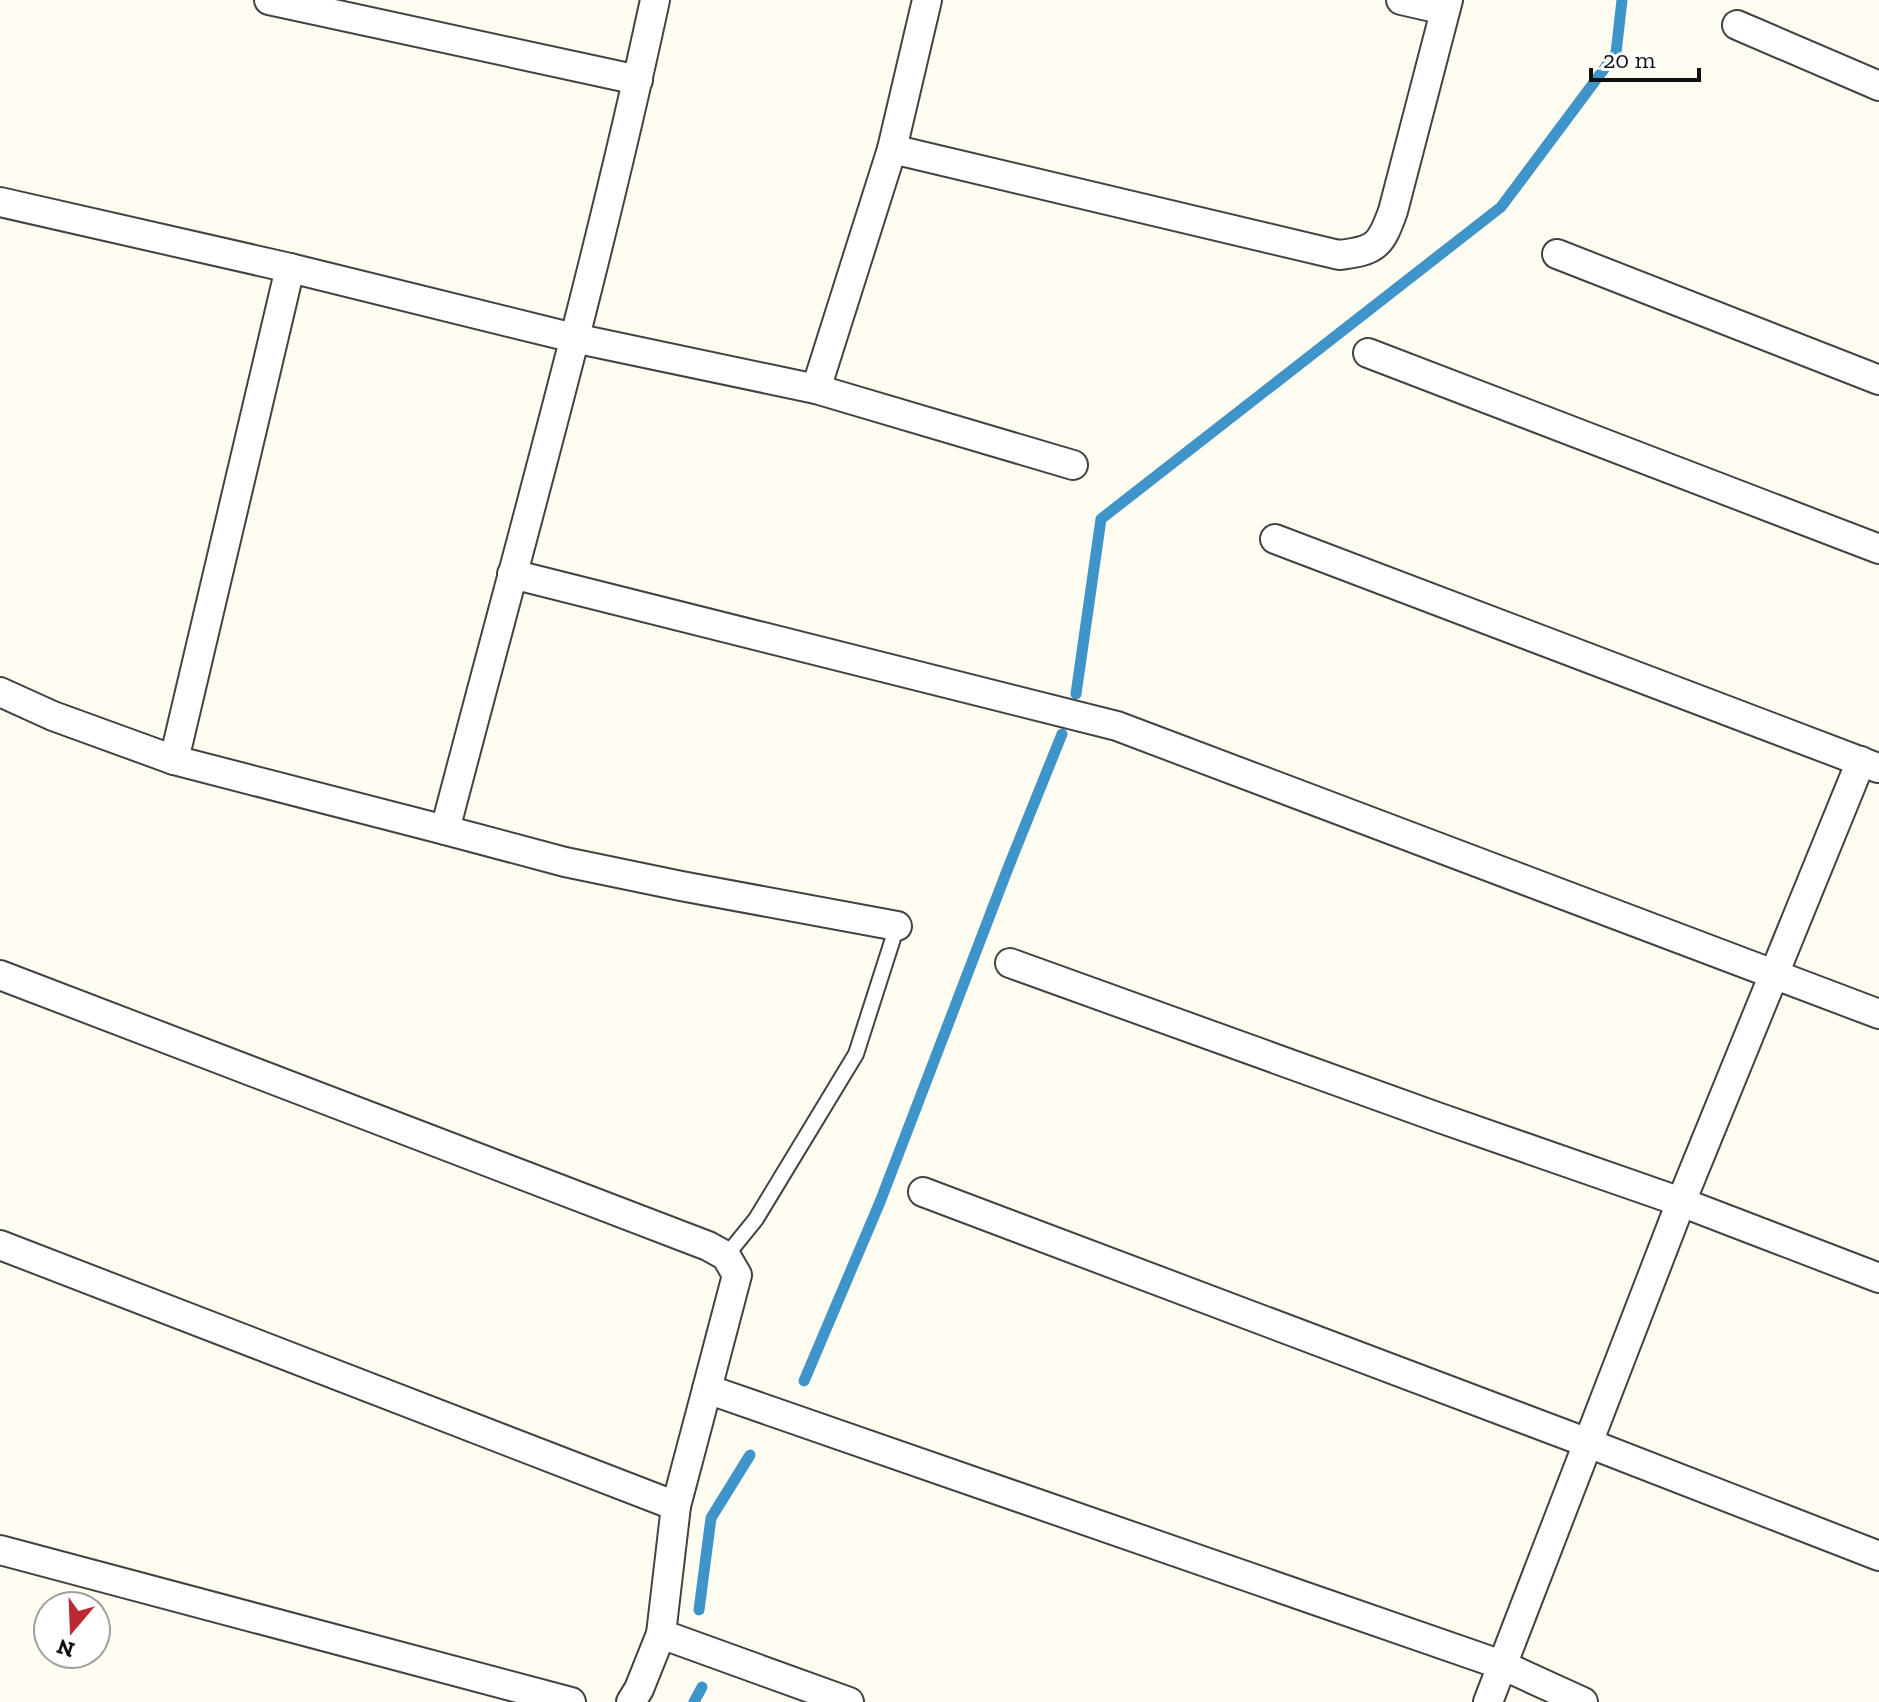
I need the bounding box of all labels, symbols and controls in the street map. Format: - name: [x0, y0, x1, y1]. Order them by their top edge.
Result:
- scale bar: [1591, 32, 1699, 82]
- text: 20 m: [1603, 45, 1656, 74]
- north arrow: [32, 1590, 112, 1670]
- text: N: [53, 1633, 78, 1664]

